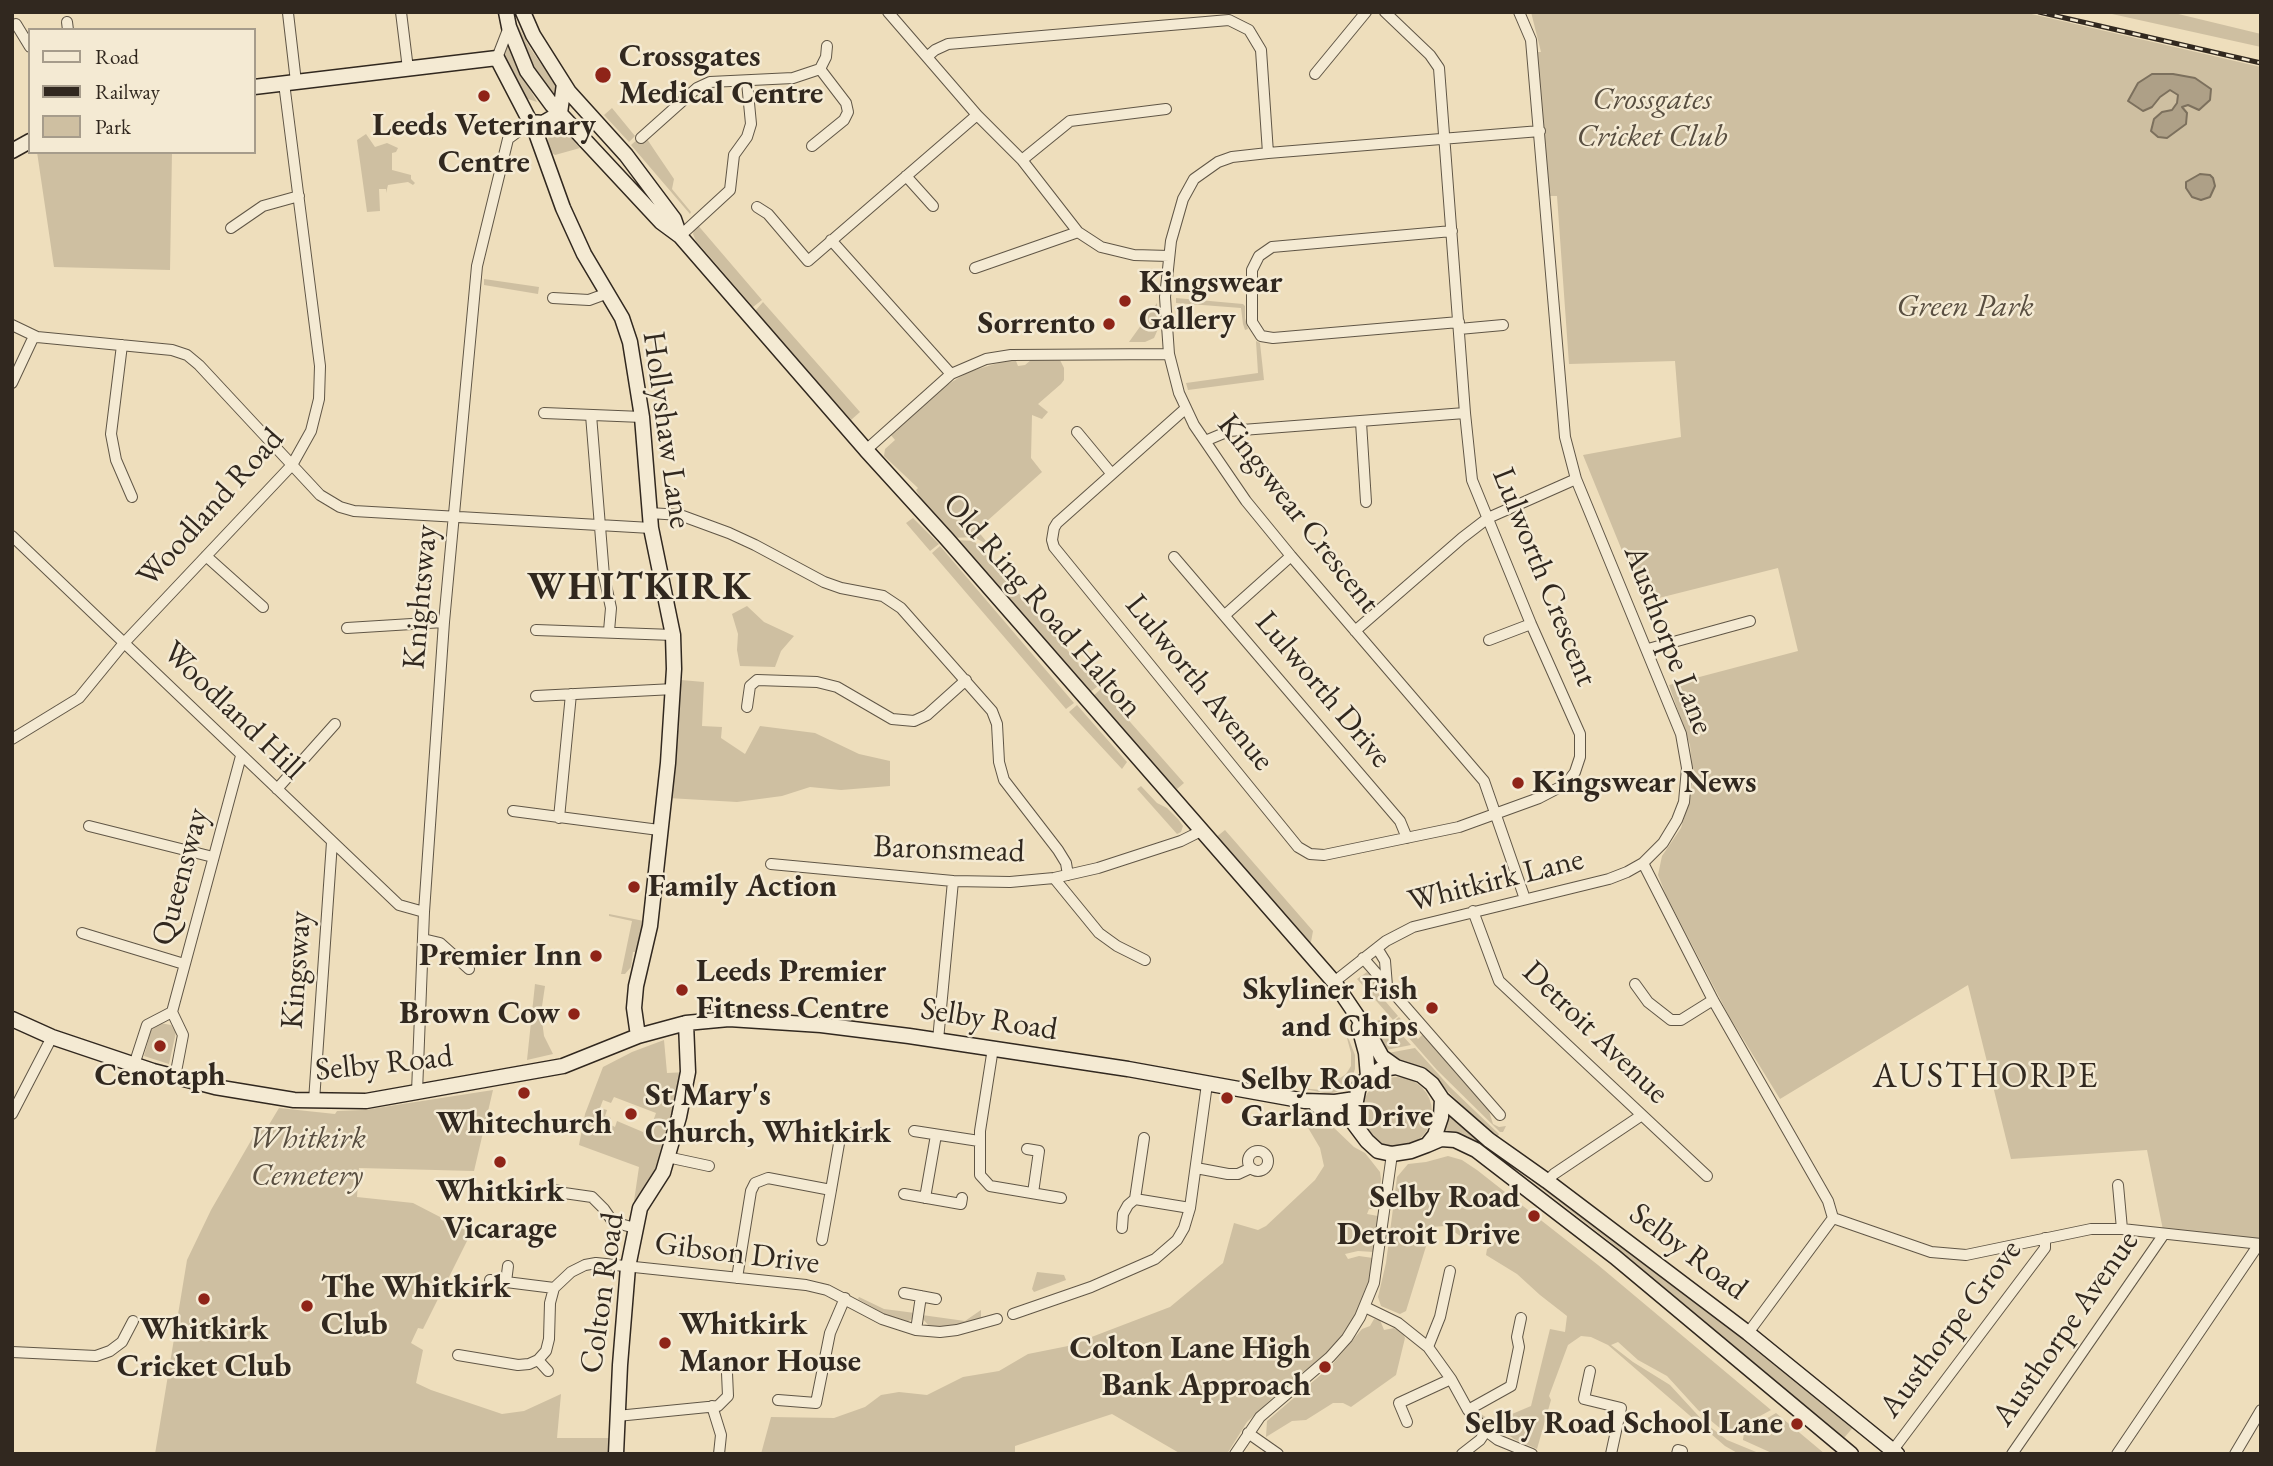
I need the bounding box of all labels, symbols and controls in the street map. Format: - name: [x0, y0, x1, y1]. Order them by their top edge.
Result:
- legend: [28, 28, 256, 154]
- place label: Crossgates Medical Centre: [619, 38, 823, 113]
- text: Road: [95, 43, 139, 70]
- marker: Crossgates Medical Centre: [593, 65, 613, 85]
- text: Railway: [95, 78, 160, 105]
- park label: Crossgates Cricket Club: [1577, 81, 1727, 156]
- marker: Leeds Veterinary Centre: [476, 88, 492, 104]
- place label: Leeds Veterinary Centre: [372, 107, 596, 182]
- text: Park: [95, 113, 131, 140]
- place label: Kingswear Gallery: [1139, 264, 1283, 339]
- park label: Green Park: [1896, 288, 2034, 326]
- marker: Kingswear Gallery: [1117, 293, 1133, 309]
- place label: Sorrento: [978, 305, 1095, 343]
- marker: Sorrento: [1101, 316, 1117, 332]
- street label: Hollyshaw Lane: [633, 329, 699, 531]
- street label: Kingswear Crescent: [1208, 407, 1388, 621]
- street label: Woodland Road: [130, 421, 292, 595]
- street label: Lulworth Crescent: [1483, 462, 1605, 692]
- street label: Old Ring Road Halton: [934, 486, 1150, 726]
- street label: Knightsway: [396, 523, 446, 671]
- street label: Austhorpe Lane: [1614, 540, 1722, 740]
- district label: WHITKIRK: [528, 566, 752, 612]
- street label: Lulworth Avenue: [1116, 587, 1282, 779]
- street label: Lulworth Drive: [1247, 604, 1399, 776]
- street label: Woodland Hill: [154, 634, 312, 788]
- place label: Kingswear News: [1532, 764, 1757, 802]
- marker: Kingswear News: [1510, 775, 1526, 791]
- street label: Queensway: [144, 804, 218, 950]
- street label: Baronsmead: [873, 828, 1025, 872]
- street label: Whitkirk Lane: [1404, 841, 1588, 921]
- place label: Family Action: [648, 868, 837, 906]
- marker: Family Action: [626, 879, 642, 895]
- street label: Kingsway: [274, 909, 320, 1031]
- place label: Premier Inn: [419, 937, 582, 975]
- marker: Premier Inn: [588, 948, 604, 964]
- place label: Leeds Premier Fitness Centre: [696, 953, 889, 1028]
- street label: Detroit Avenue: [1514, 953, 1676, 1113]
- place label: Skyliner Fish and Chips: [1243, 971, 1418, 1046]
- marker: Leeds Premier Fitness Centre: [674, 982, 690, 998]
- street label: Selby Road: [918, 990, 1060, 1050]
- place label: Brown Cow: [399, 995, 560, 1033]
- marker: Skyliner Fish and Chips: [1424, 1000, 1440, 1016]
- marker: Brown Cow: [566, 1006, 582, 1022]
- marker: Cenotaph: [152, 1038, 168, 1054]
- street label: Selby Road: [313, 1038, 455, 1090]
- district label: AUSTHORPE: [1874, 1056, 2098, 1098]
- place label: Cenotaph: [94, 1057, 226, 1095]
- place label: Selby Road Garland Drive: [1241, 1061, 1433, 1136]
- place label: St Mary's Church, Whitkirk: [645, 1077, 891, 1152]
- marker: Whitechurch: [516, 1085, 532, 1101]
- marker: Selby Road Garland Drive: [1219, 1090, 1235, 1106]
- place label: Whitechurch: [436, 1105, 612, 1143]
- marker: St Mary's Church, Whitkirk: [623, 1106, 639, 1122]
- park label: Whitkirk Cemetery: [248, 1120, 366, 1195]
- marker: Whitkirk Vicarage: [492, 1154, 508, 1170]
- place label: Whitkirk Vicarage: [436, 1173, 564, 1248]
- place label: Selby Road Detroit Drive: [1337, 1179, 1520, 1254]
- street label: Selby Road: [1621, 1195, 1755, 1309]
- marker: Selby Road Detroit Drive: [1526, 1208, 1542, 1224]
- street label: Colton Road: [573, 1210, 633, 1376]
- street label: Austhorpe Avenue: [1984, 1224, 2148, 1434]
- street label: Gibson Drive: [653, 1225, 821, 1283]
- street label: Austhorpe Grove: [1872, 1232, 2030, 1426]
- place label: The Whitkirk Club: [321, 1269, 511, 1344]
- marker: Whitkirk Cricket Club: [196, 1291, 212, 1307]
- marker: The Whitkirk Club: [299, 1298, 315, 1314]
- place label: Whitkirk Manor House: [679, 1306, 861, 1381]
- place label: Whitkirk Cricket Club: [117, 1311, 291, 1386]
- place label: Colton Lane High Bank Approach: [1070, 1330, 1311, 1405]
- marker: Whitkirk Manor House: [657, 1335, 673, 1351]
- marker: Colton Lane High Bank Approach: [1317, 1359, 1333, 1375]
- place label: Selby Road School Lane: [1465, 1405, 1783, 1443]
- marker: Selby Road School Lane: [1789, 1416, 1805, 1432]

